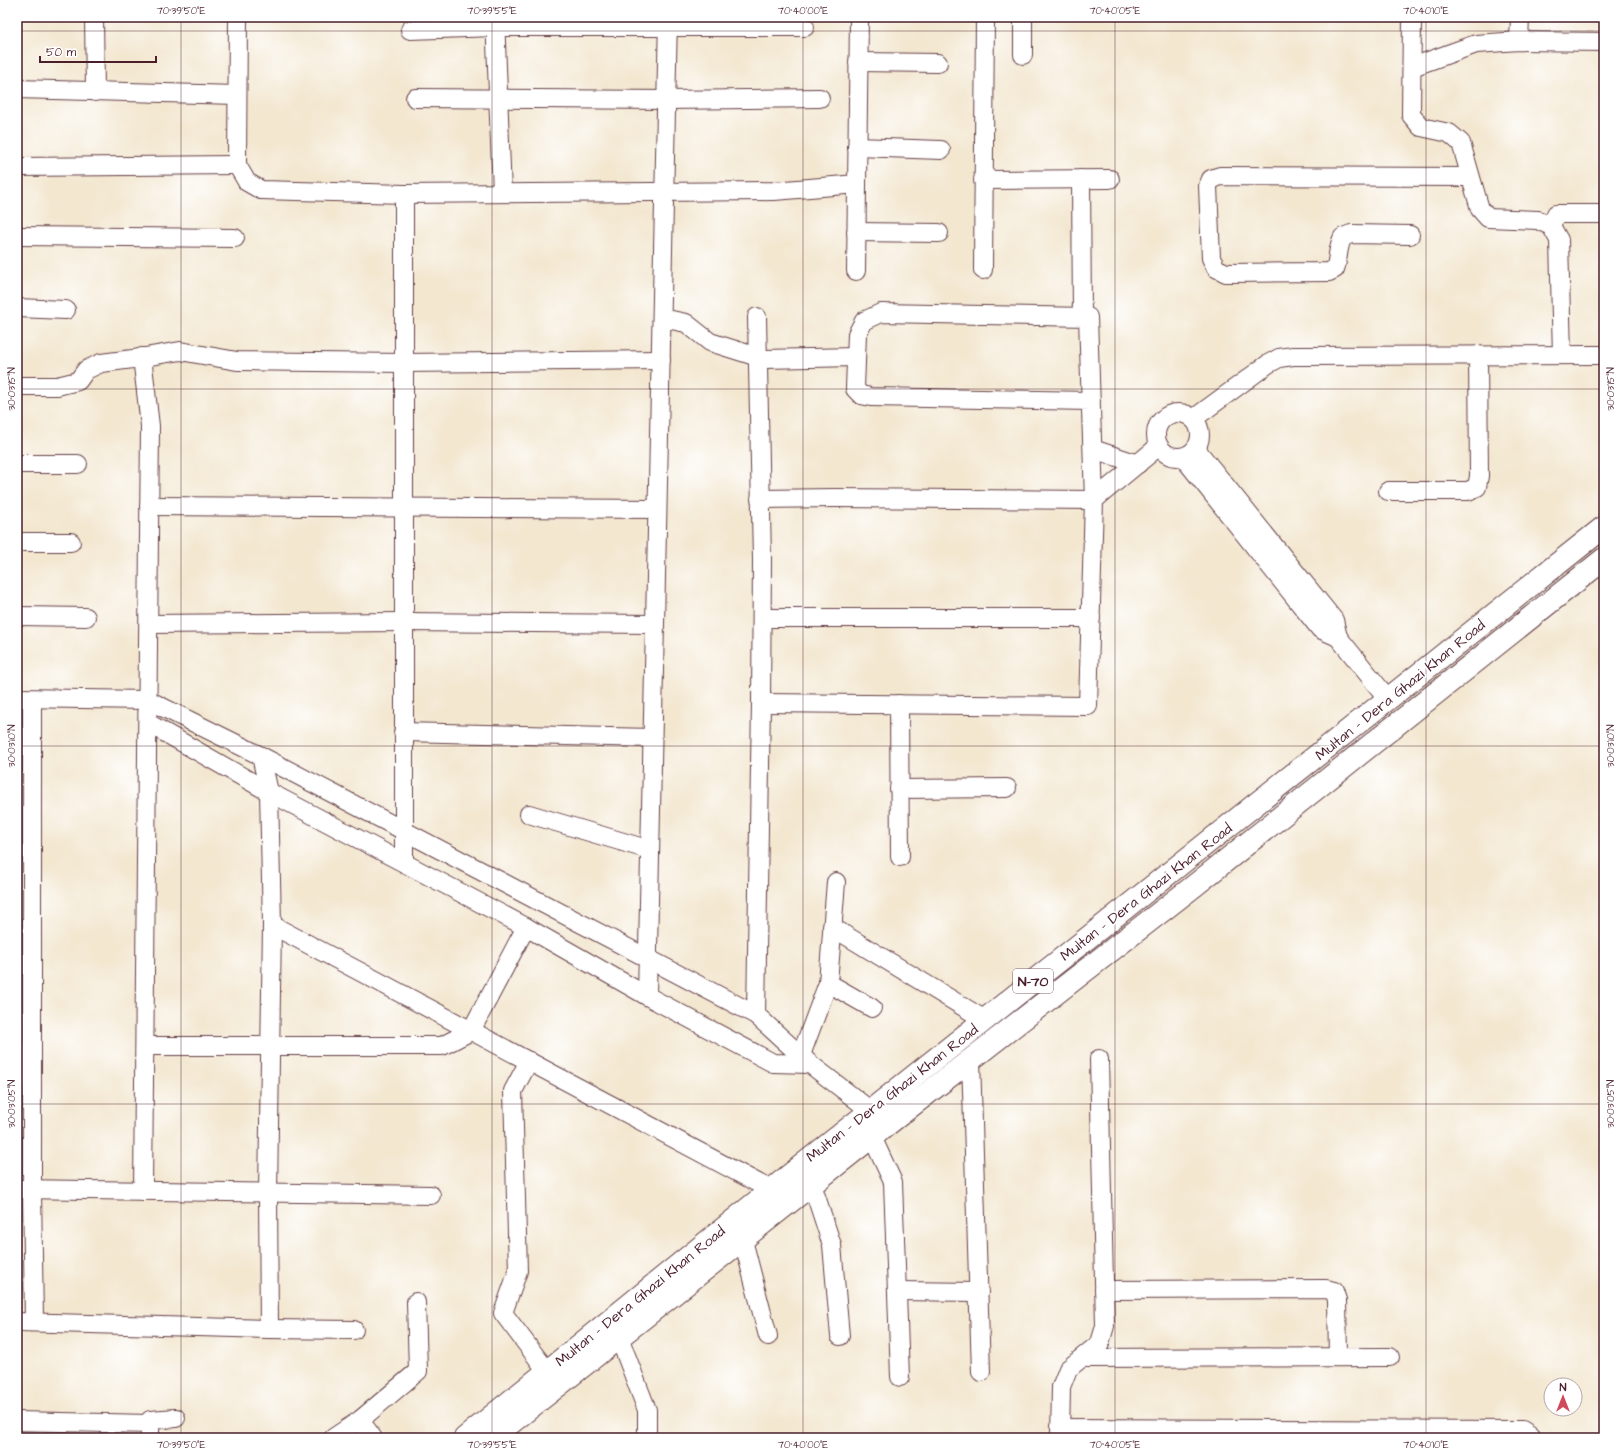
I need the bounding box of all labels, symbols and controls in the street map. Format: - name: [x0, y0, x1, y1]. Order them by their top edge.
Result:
- text: 70°39'50"E: [157, 4, 205, 18]
- text: 70°39'55"E: [467, 4, 517, 18]
- text: 70°40'00"E: [778, 4, 828, 18]
- text: 70°40'05"E: [1089, 4, 1141, 18]
- text: 70°40'10"E: [1403, 4, 1449, 18]
- scale bar: [40, 38, 156, 64]
- text: 50 m: [46, 44, 77, 61]
- text: 30°03'15"N: [5, 367, 19, 411]
- text: 30°03'15"N: [1604, 367, 1618, 411]
- street label: Multan - Dera Ghazi Khan Road: [1311, 615, 1490, 766]
- text: 30°03'10"N: [5, 725, 19, 767]
- text: 30°03'10"N: [1604, 725, 1618, 767]
- street label: Multan - Dera Ghazi Khan Road: [1056, 818, 1237, 966]
- road number: N-70: [1013, 969, 1053, 993]
- street label: Multan - Dera Ghazi Khan Road: [802, 1019, 983, 1167]
- text: 30°03'05"N: [5, 1080, 19, 1128]
- text: 30°03'05"N: [1604, 1080, 1618, 1128]
- street label: Multan - Dera Ghazi Khan Road: [551, 1221, 730, 1372]
- north arrow: [1543, 1377, 1583, 1417]
- text: N: [1560, 1380, 1567, 1395]
- text: 70°39'50"E: [157, 1438, 205, 1452]
- text: 70°39'55"E: [467, 1438, 517, 1452]
- text: 70°40'00"E: [778, 1438, 828, 1452]
- text: 70°40'05"E: [1089, 1438, 1141, 1452]
- text: 70°40'10"E: [1403, 1438, 1449, 1452]

